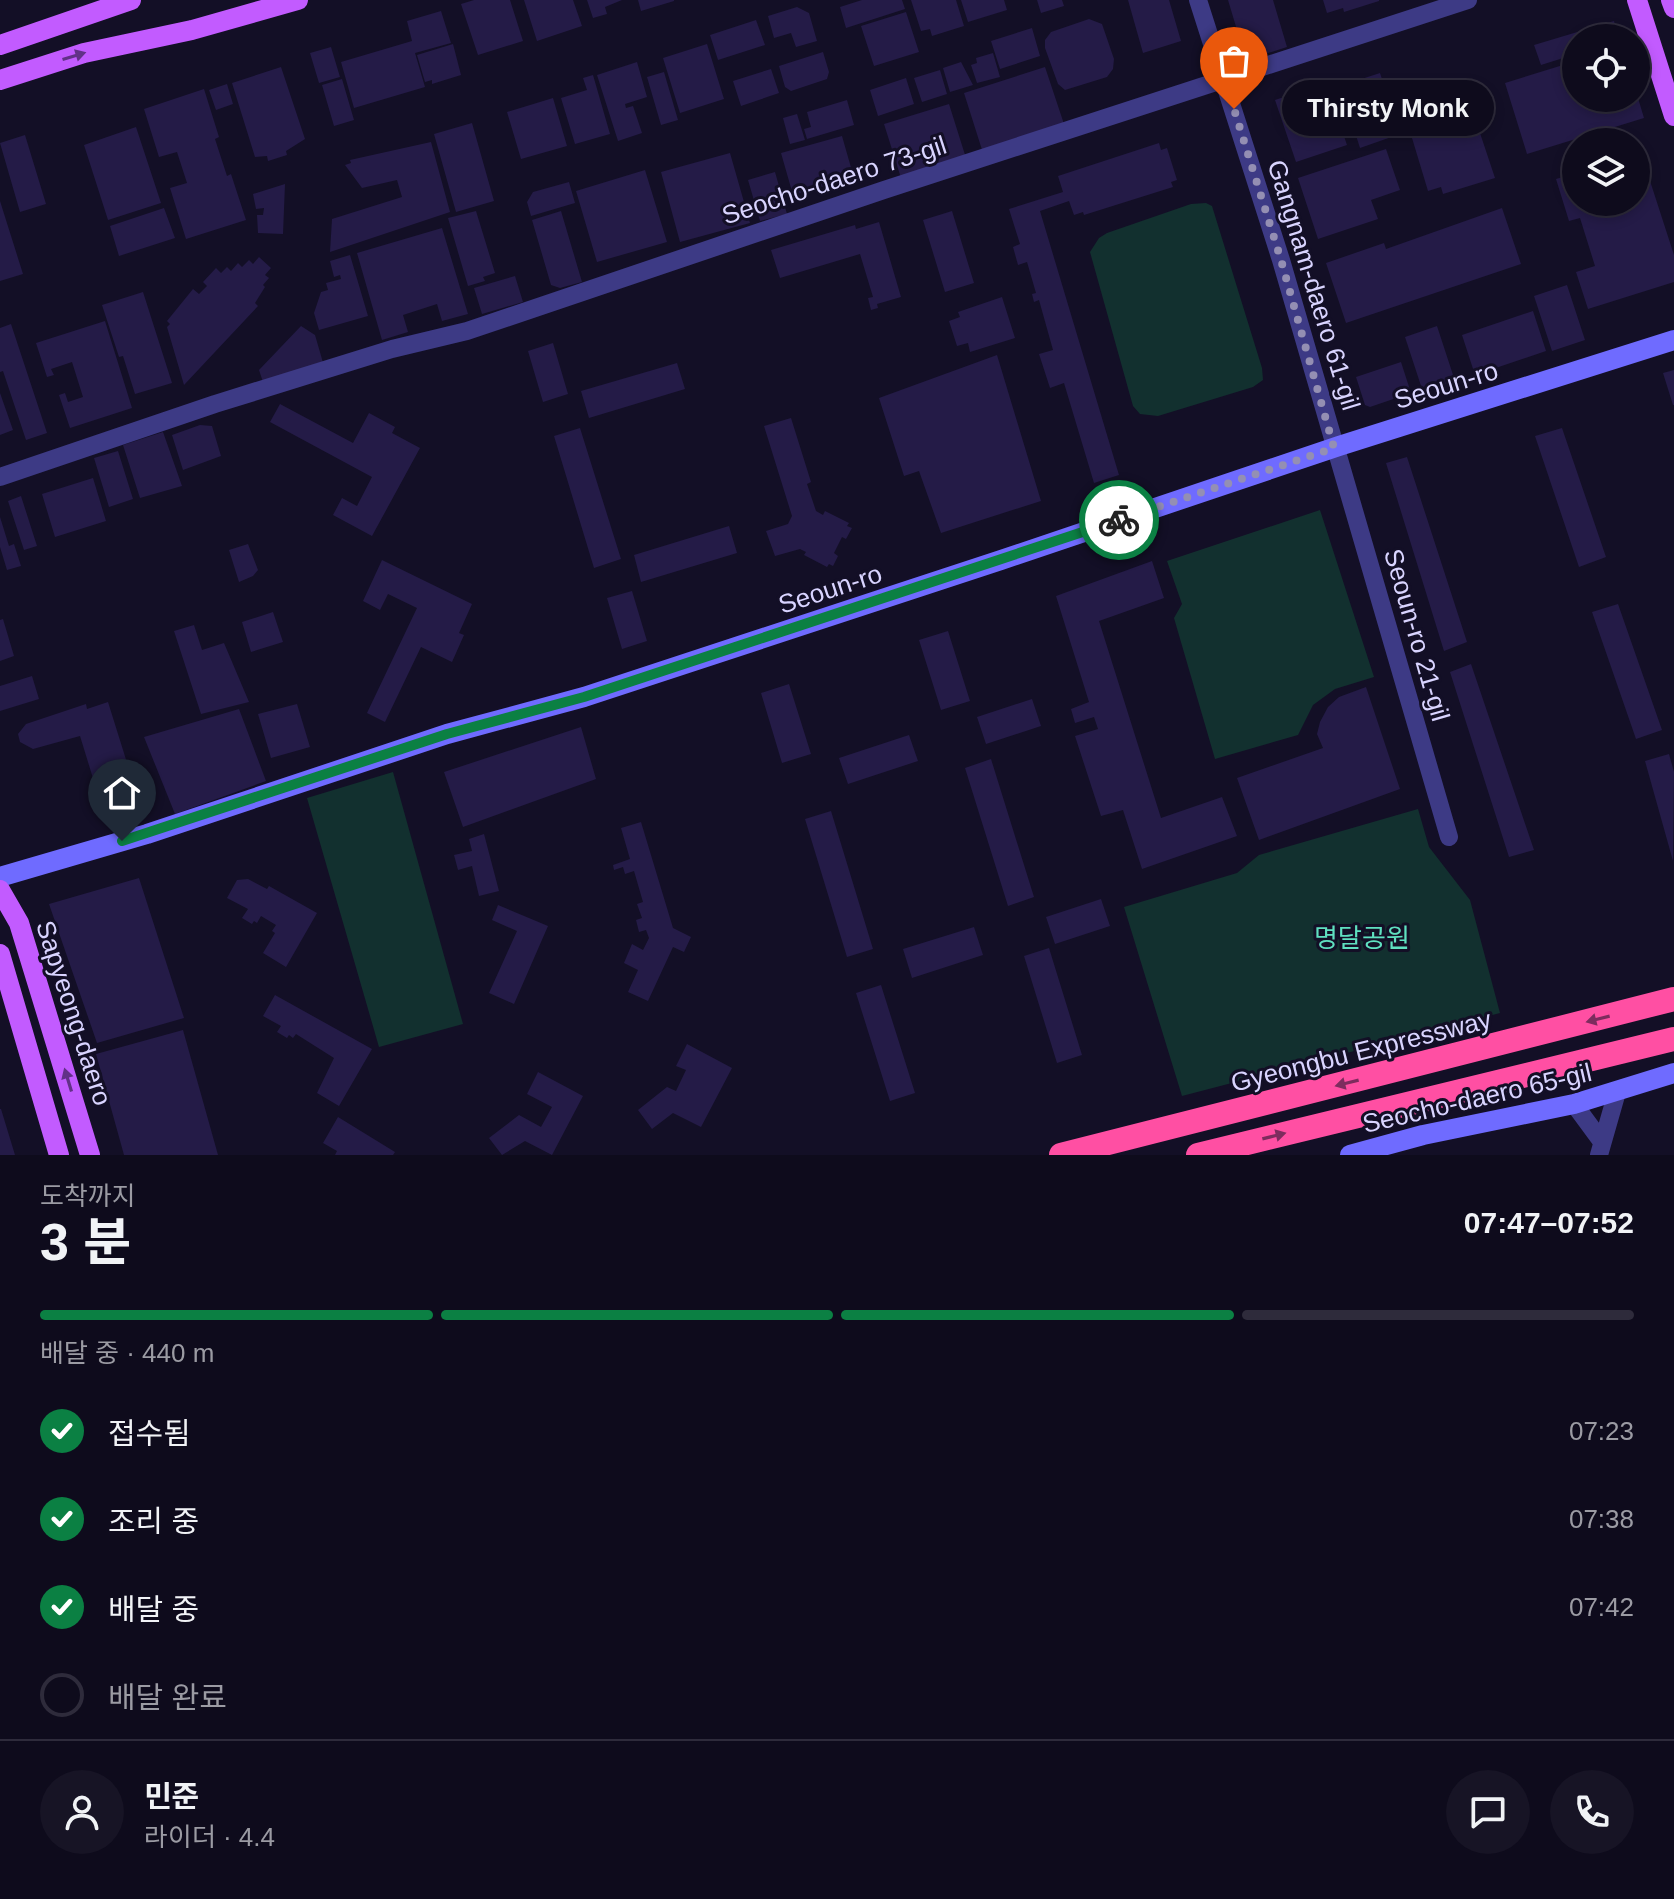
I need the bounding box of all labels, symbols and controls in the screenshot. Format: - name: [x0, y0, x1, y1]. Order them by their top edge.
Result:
- map controls: [1562, 24, 1650, 216]
- button: locate: [1562, 24, 1650, 112]
- pin: [1200, 27, 1268, 109]
- icon: bag: [1212, 39, 1256, 83]
- one-way arrow: [63, 49, 87, 62]
- callout: Thirsty Monk: [1282, 81, 1494, 137]
- text: Thirsty Monk: [1307, 93, 1469, 123]
- button: layers: [1562, 128, 1650, 216]
- street label: Seocho-daero 73-gil: [718, 130, 950, 230]
- street label: Gangnam-daero 61-gil: [1262, 156, 1366, 414]
- street label: Seoun-ro: [1390, 355, 1502, 415]
- courier: [1079, 480, 1159, 560]
- icon: bike: [1097, 498, 1141, 542]
- street label: Seoun-ro 21-gil: [1378, 545, 1456, 725]
- street label: Seoun-ro: [774, 558, 886, 620]
- pin: [88, 759, 156, 841]
- icon: home: [100, 771, 144, 815]
- street label: Sapyeong-daero: [30, 917, 118, 1109]
- park label: 명달공원: [1314, 923, 1410, 953]
- street label: Gyeongbu Expressway: [1228, 1004, 1494, 1098]
- one-way arrow: [1586, 1013, 1611, 1025]
- street label: Seocho-daero 65-gil: [1360, 1057, 1594, 1139]
- one-way arrow: [61, 1068, 74, 1092]
- one-way arrow: [1334, 1078, 1359, 1090]
- one-way arrow: [1262, 1130, 1287, 1142]
- text: 도착까지: [40, 1181, 136, 1211]
- text: 07:47–07:52: [1464, 1206, 1634, 1239]
- text: 3 분: [40, 1213, 131, 1271]
- text: 배달 중 · 440 m: [40, 1338, 214, 1368]
- icon: check: [40, 1409, 84, 1453]
- text: 07:23: [1569, 1416, 1634, 1446]
- text: 접수됨: [108, 1417, 191, 1450]
- icon: check: [40, 1497, 84, 1541]
- text: 07:38: [1569, 1504, 1634, 1534]
- text: 조리 중: [108, 1505, 199, 1538]
- icon: check: [40, 1585, 84, 1629]
- text: 07:42: [1569, 1592, 1634, 1622]
- text: 배달 중: [108, 1593, 199, 1626]
- text: 배달 완료: [108, 1681, 227, 1714]
- button: person: [40, 1770, 124, 1854]
- button: chat: [1446, 1770, 1530, 1854]
- button: phone: [1550, 1770, 1634, 1854]
- text: 민준: [144, 1780, 199, 1813]
- text: 라이더 · 4.4: [144, 1822, 275, 1852]

